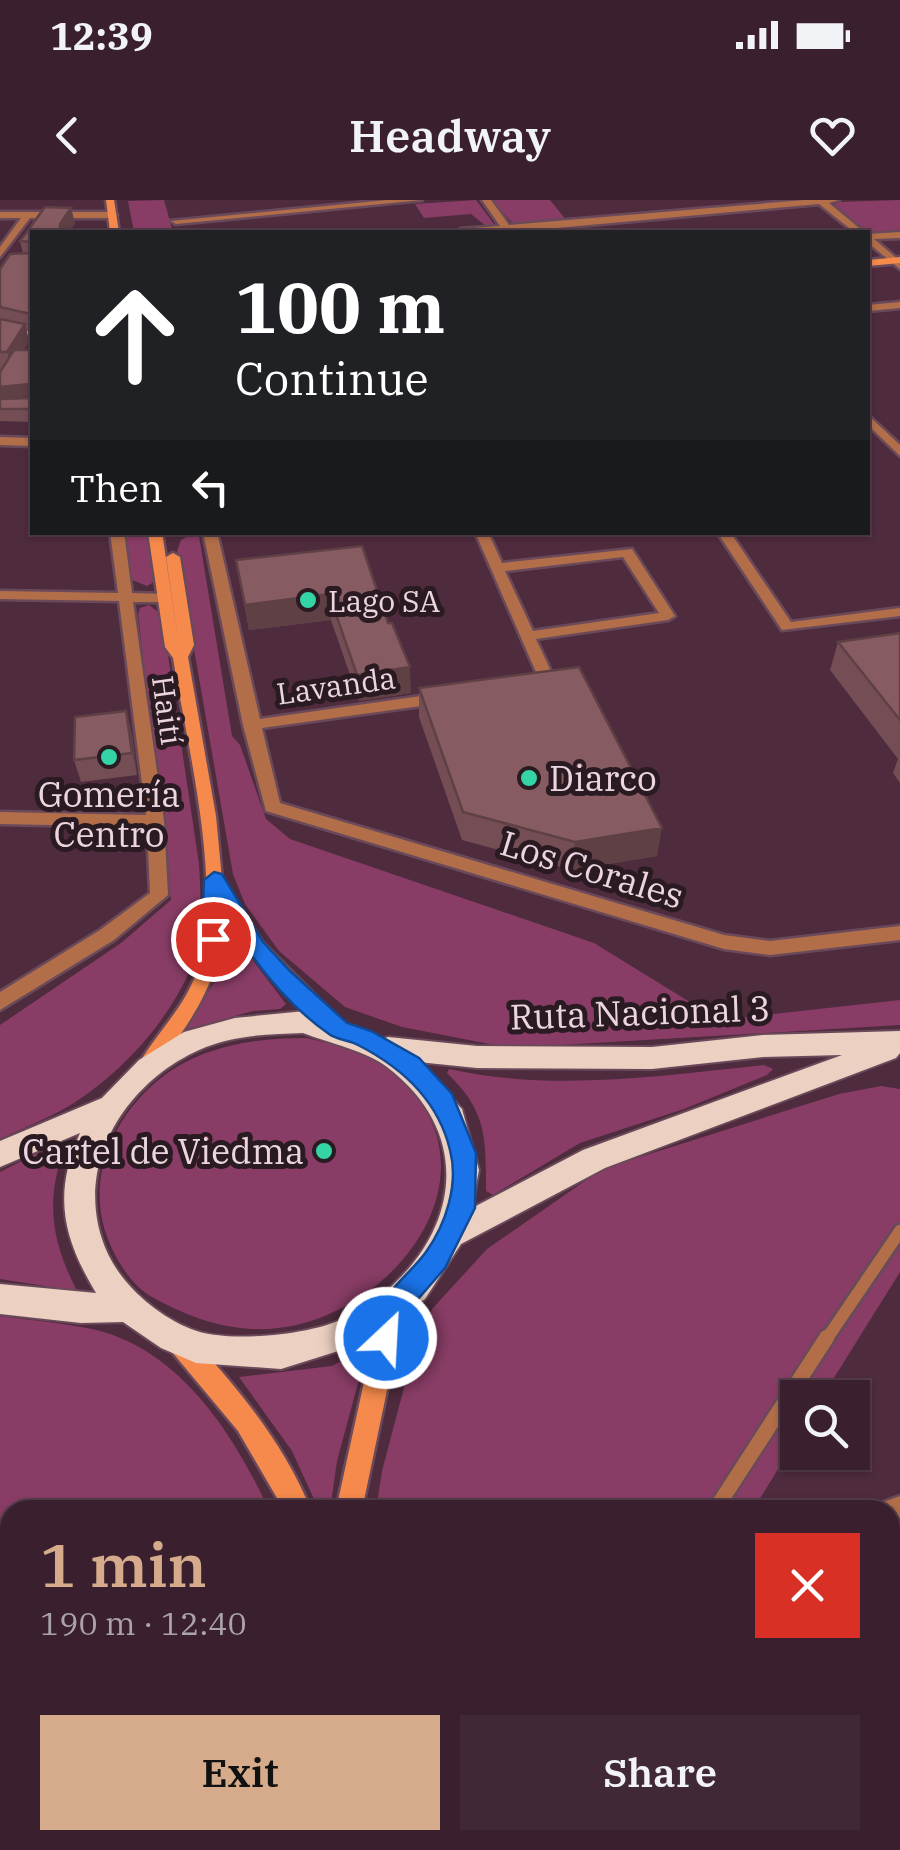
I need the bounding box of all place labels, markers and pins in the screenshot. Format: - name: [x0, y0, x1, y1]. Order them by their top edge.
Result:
- place label: Lago SA: [328, 581, 440, 620]
- marker: Lago SA: [297, 589, 319, 611]
- marker: Gomería Centro: [98, 746, 120, 768]
- place label: Diarco: [549, 755, 657, 801]
- marker: Diarco: [518, 767, 540, 789]
- place label: Gomería Centro: [38, 771, 180, 857]
- pin: [171, 897, 256, 982]
- place label: Cartel de Viedma: [22, 1128, 304, 1174]
- marker: Cartel de Viedma: [313, 1140, 335, 1162]

